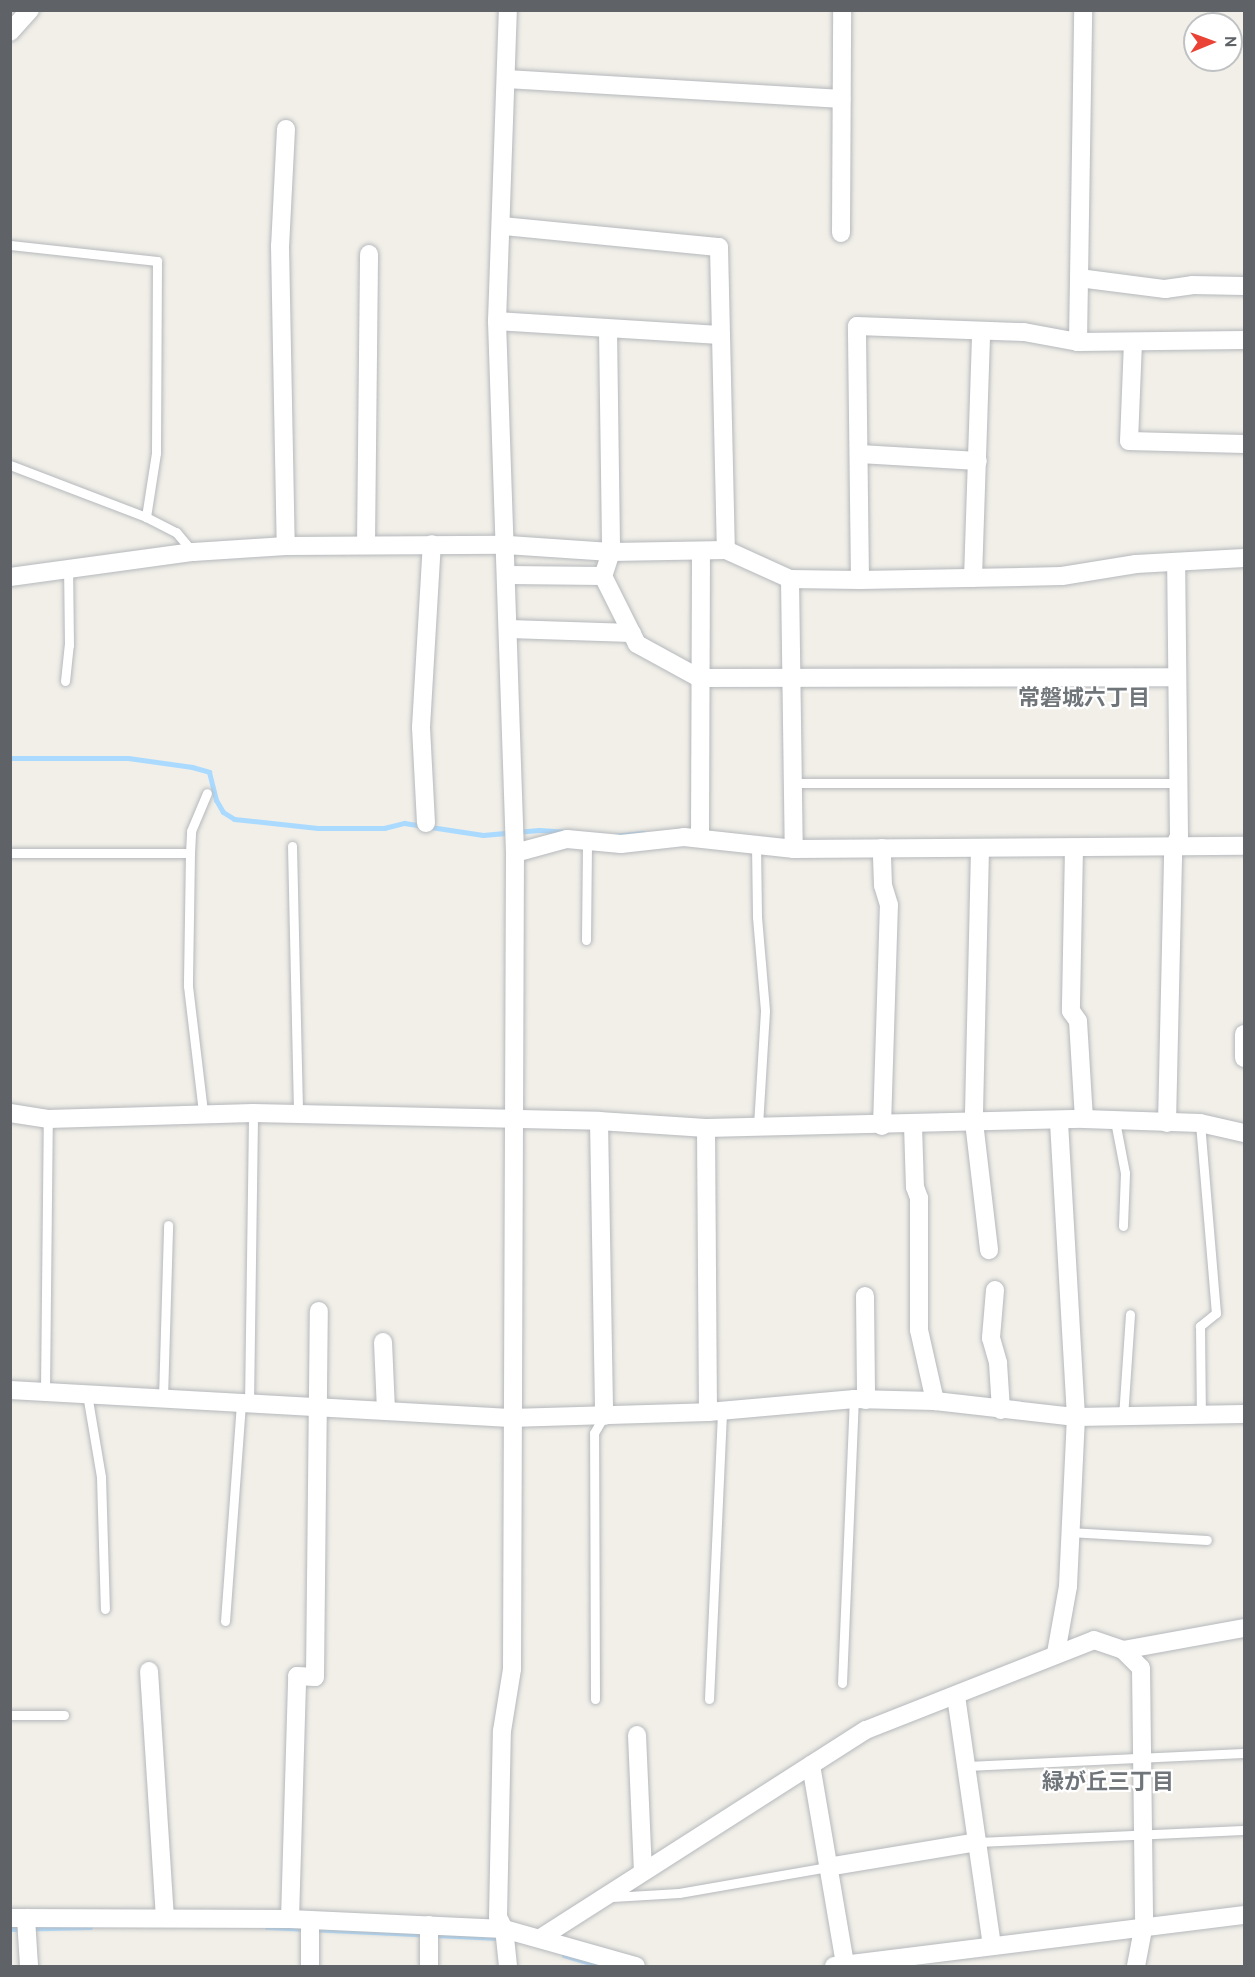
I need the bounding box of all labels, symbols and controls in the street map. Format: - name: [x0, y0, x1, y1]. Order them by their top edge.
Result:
- north arrow: [1183, 12, 1243, 72]
- text: N: [1219, 36, 1239, 48]
- district label: 常磐城六丁目: [1018, 687, 1150, 713]
- district label: 緑が丘三丁目: [1042, 1771, 1174, 1797]

